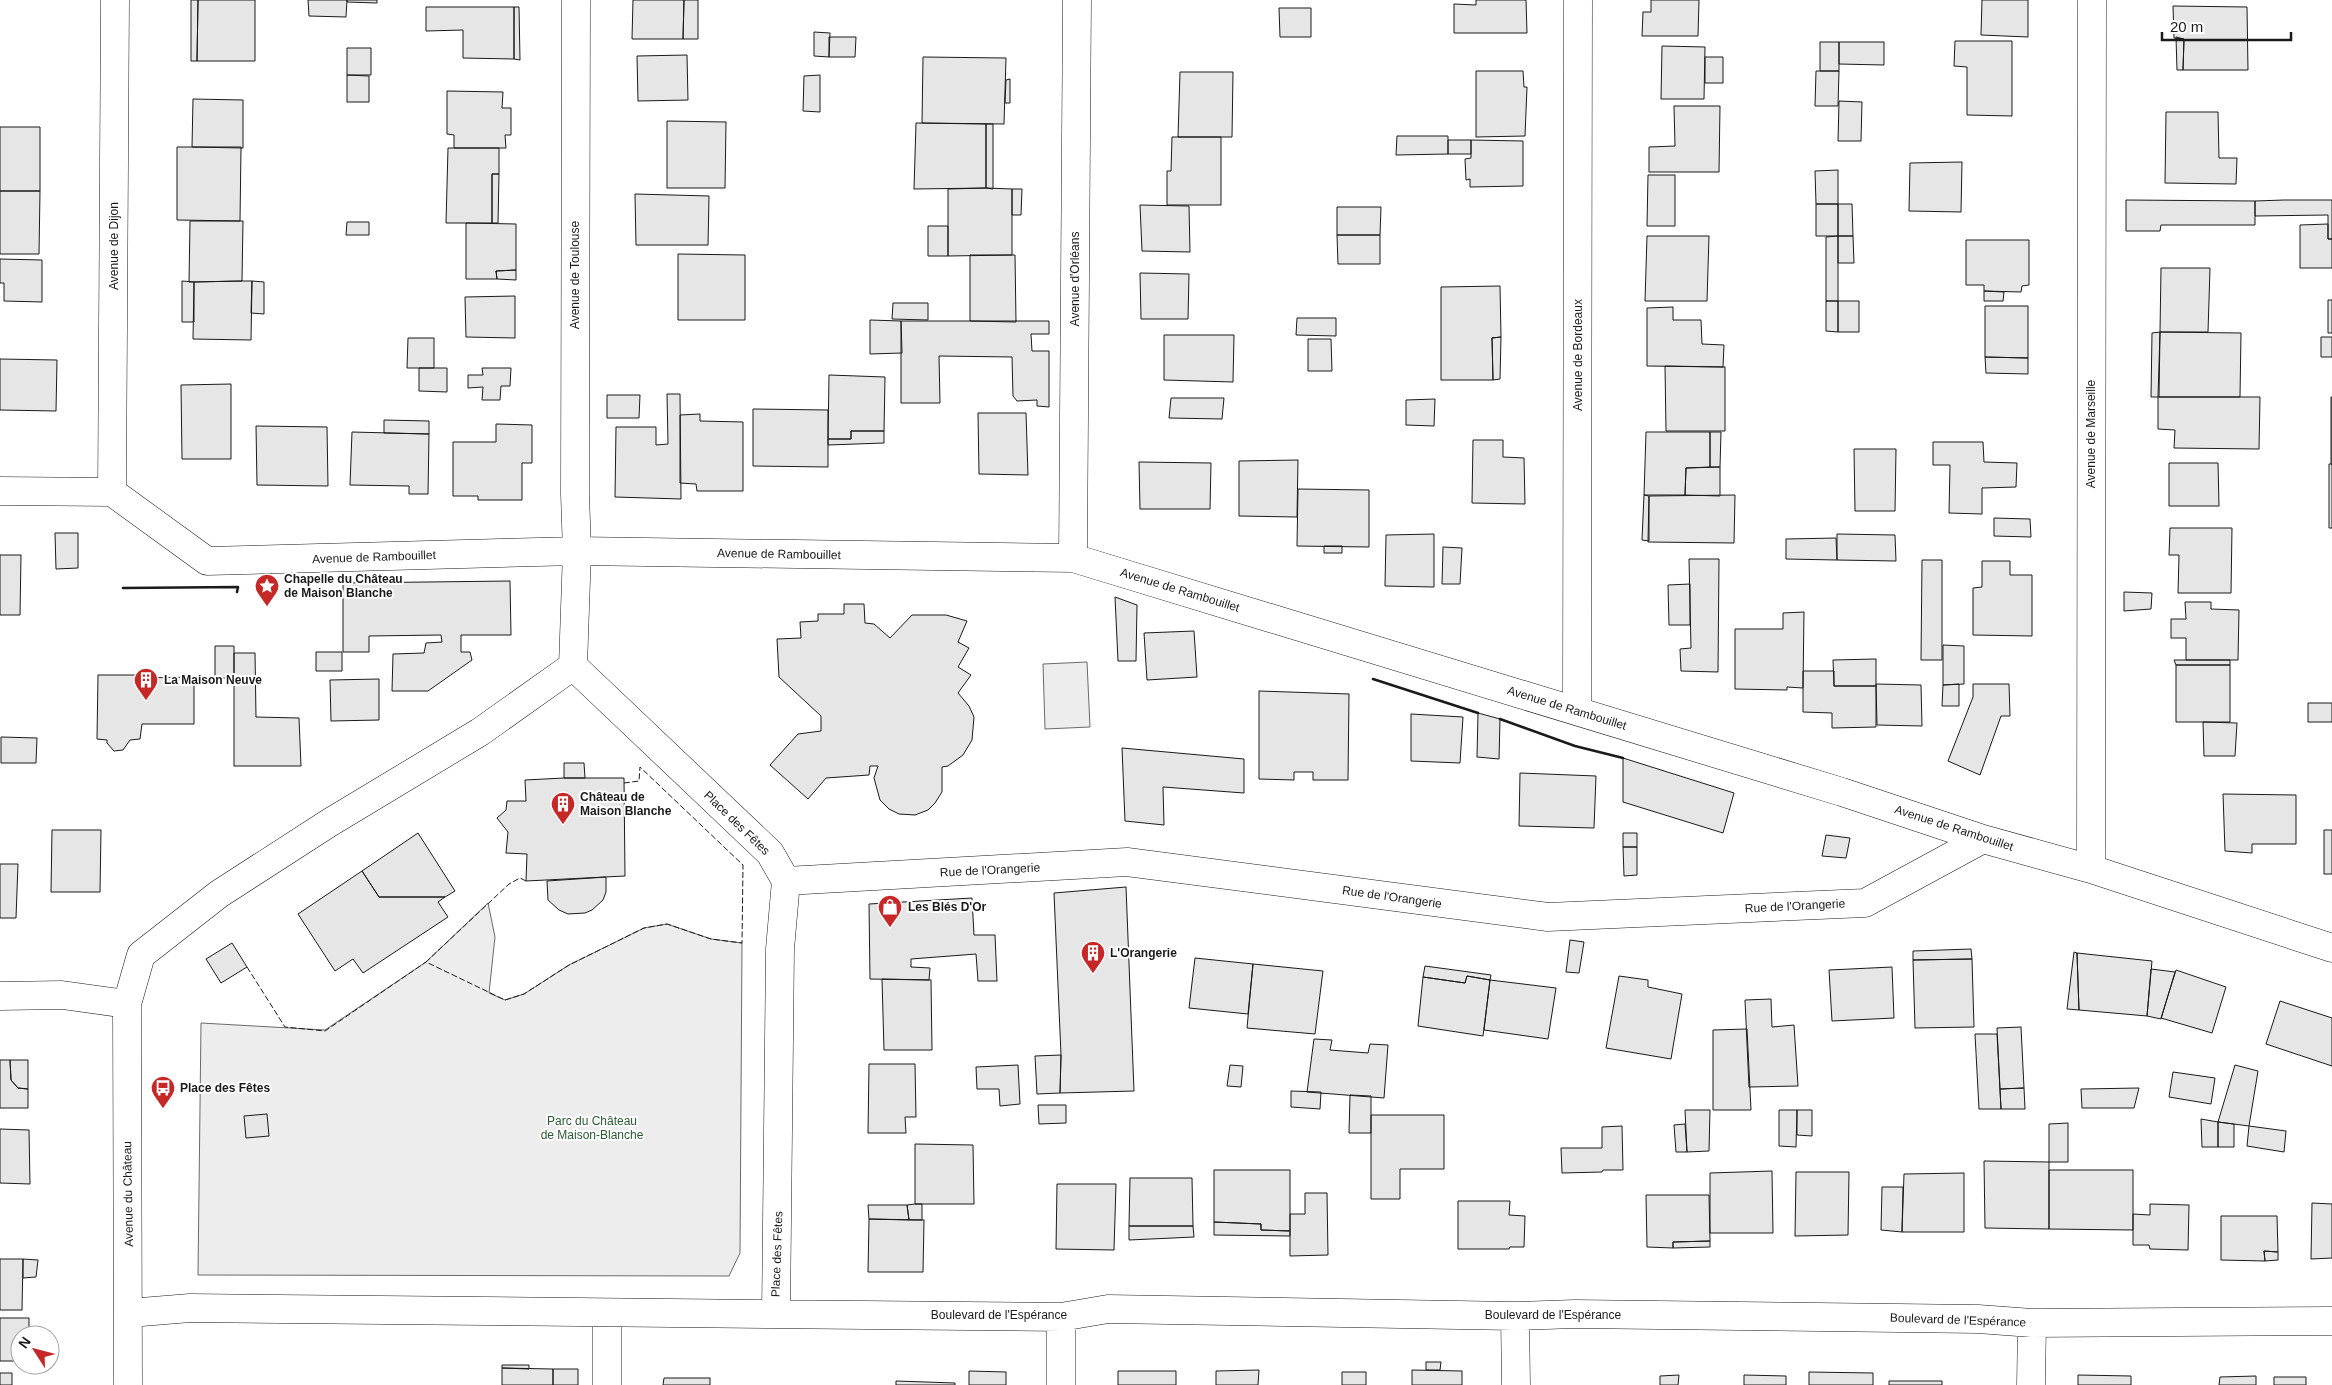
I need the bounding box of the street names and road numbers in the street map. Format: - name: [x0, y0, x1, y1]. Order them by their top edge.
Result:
- street label: Avenue de Dijon: [107, 202, 121, 290]
- street label: Avenue de Toulouse: [568, 221, 582, 329]
- street label: Avenue d'Orléans: [1068, 232, 1082, 326]
- street label: Avenue de Bordeaux: [1571, 299, 1585, 411]
- street label: Avenue de Marseille: [2084, 379, 2098, 488]
- street label: Avenue de Rambouillet: [717, 546, 842, 562]
- street label: Avenue de Rambouillet: [312, 548, 437, 566]
- street label: Avenue de Rambouillet: [1119, 565, 1242, 615]
- street label: Avenue de Rambouillet: [1506, 683, 1629, 733]
- street label: Place des Fêtes: [701, 788, 773, 858]
- street label: Avenue de Rambouillet: [1893, 802, 2016, 854]
- street label: Rue de l'Orangerie: [940, 860, 1041, 880]
- street label: Rue de l'Orangerie: [1341, 883, 1443, 911]
- street label: Rue de l'Orangerie: [1745, 896, 1846, 916]
- street label: Avenue du Château: [120, 1141, 136, 1247]
- street label: Place des Fêtes: [769, 1211, 785, 1297]
- street label: Boulevard de l'Espérance: [931, 1308, 1068, 1322]
- street label: Boulevard de l'Espérance: [1485, 1308, 1622, 1322]
- street label: Boulevard de l'Espérance: [1890, 1311, 2027, 1329]

